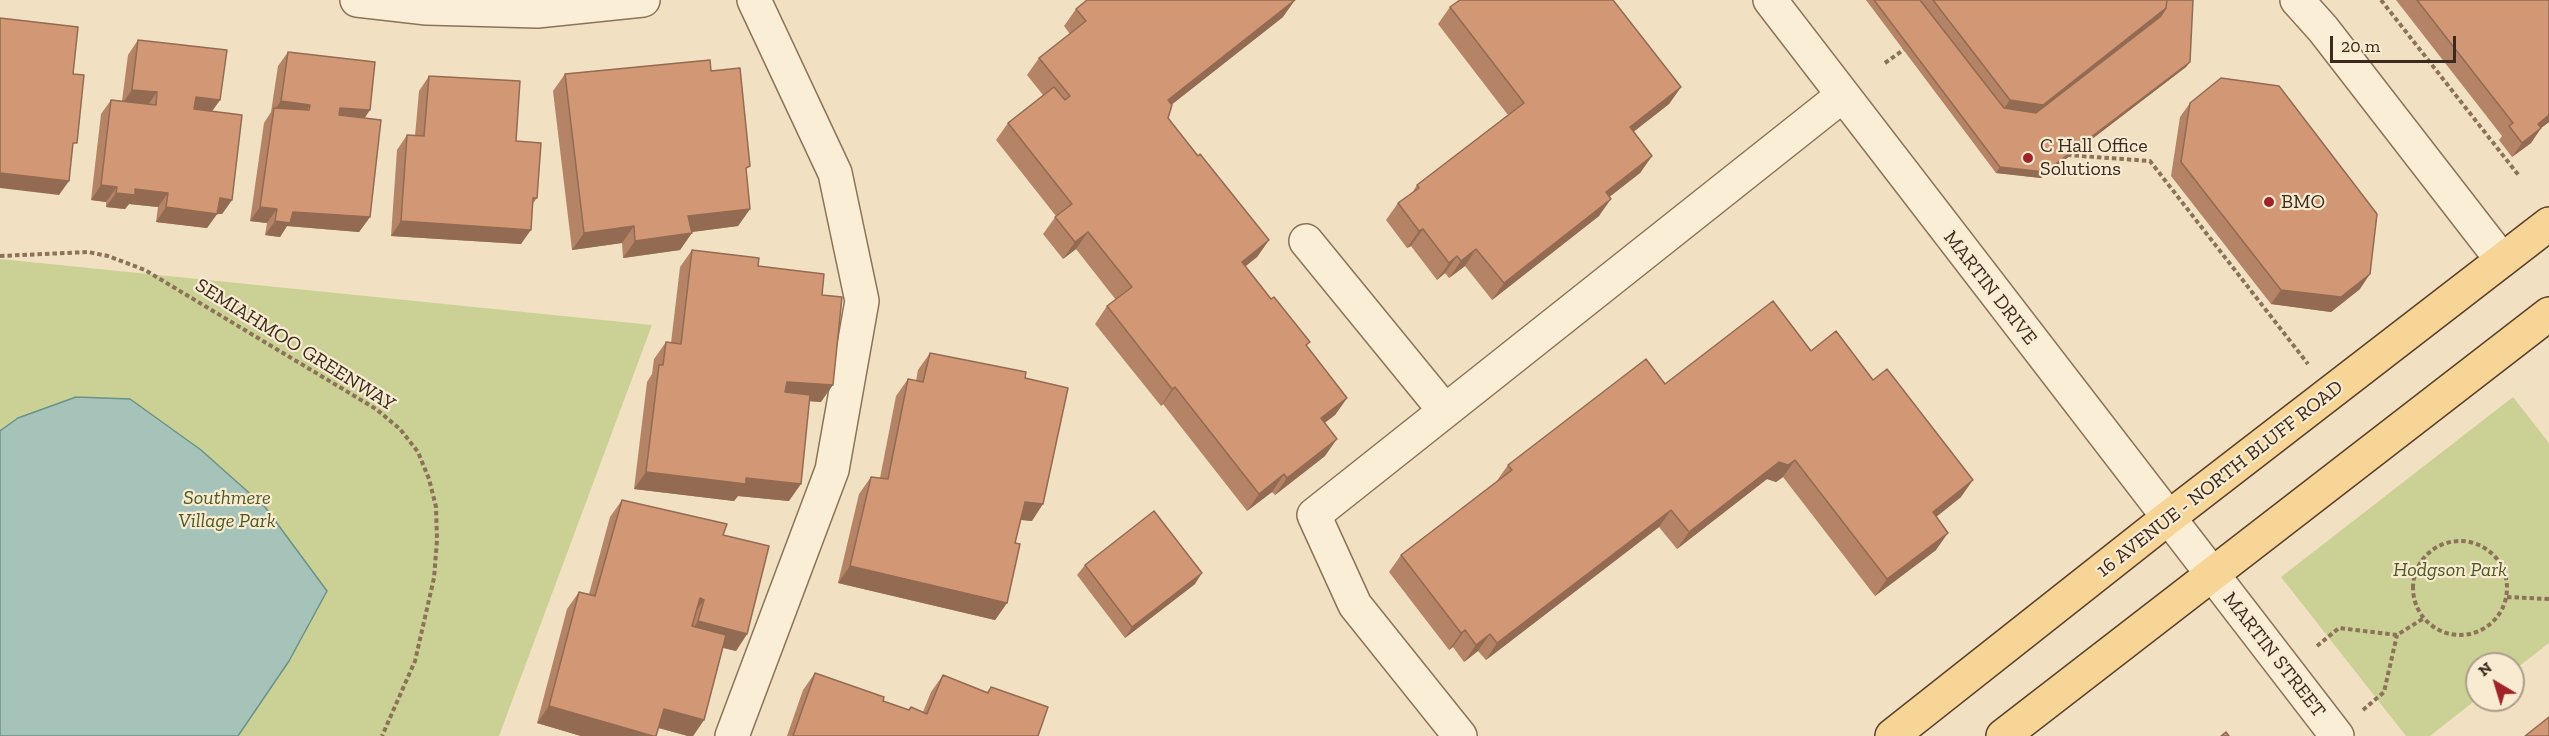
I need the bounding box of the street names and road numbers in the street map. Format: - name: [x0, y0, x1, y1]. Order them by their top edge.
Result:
- street label: MARTIN DRIVE: [1938, 226, 2042, 350]
- street label: SEMIAHMOO GREENWAY: [191, 274, 399, 416]
- street label: 16 AVENUE - NORTH BLUFF ROAD: [2092, 375, 2348, 583]
- street label: MARTIN STREET: [2218, 588, 2330, 722]

